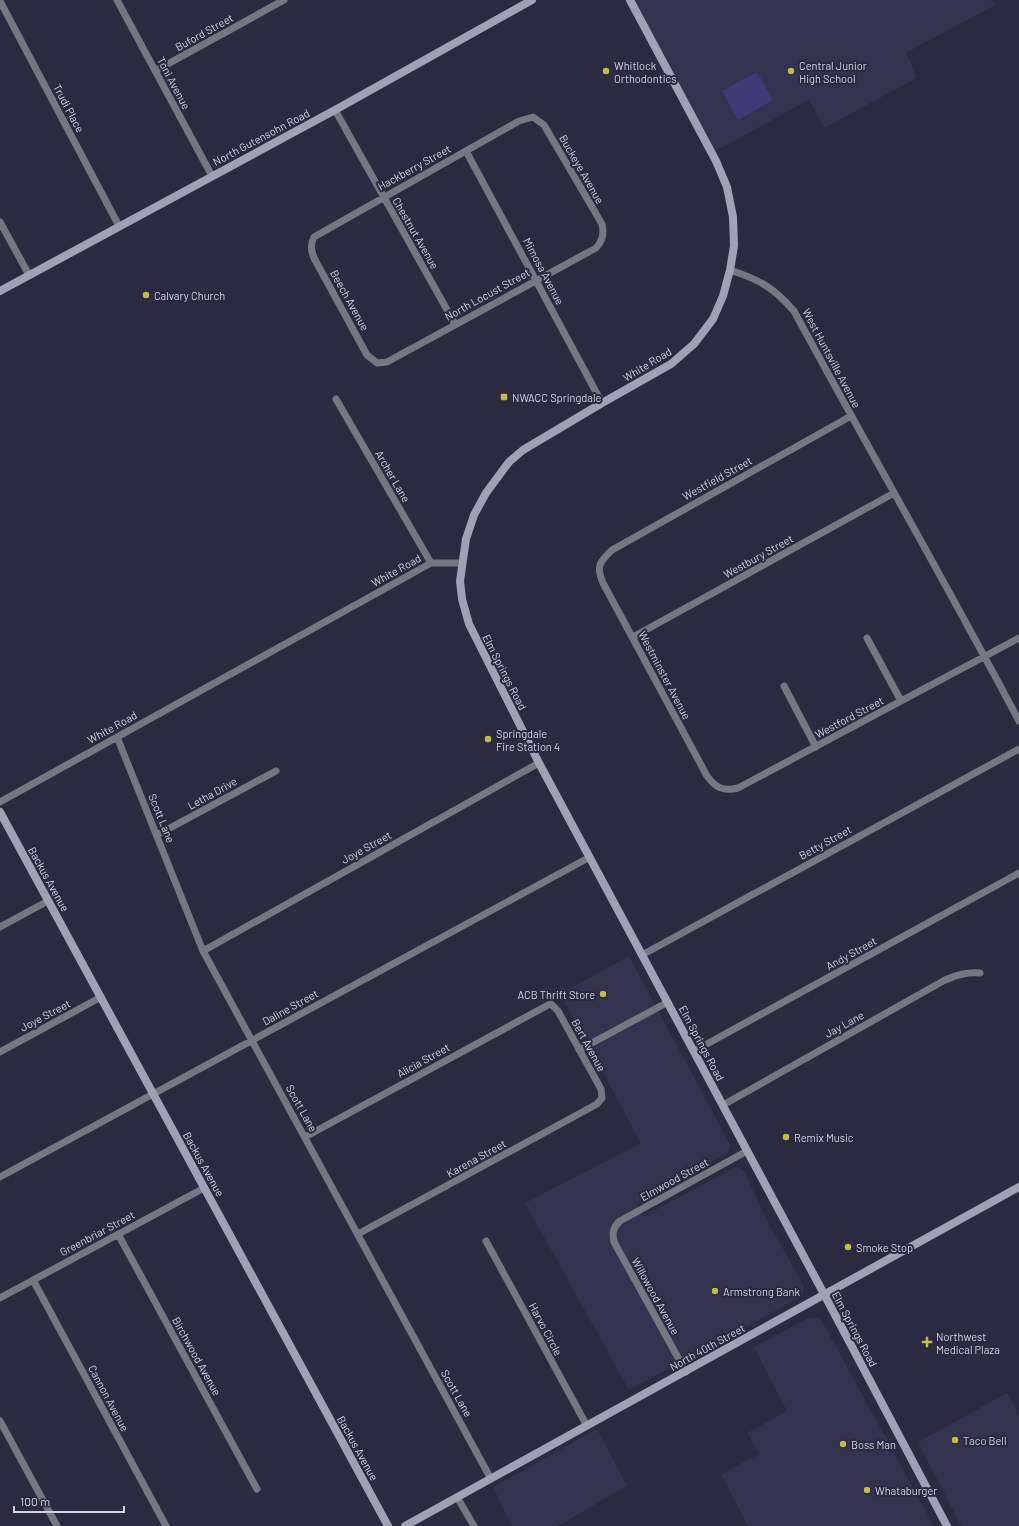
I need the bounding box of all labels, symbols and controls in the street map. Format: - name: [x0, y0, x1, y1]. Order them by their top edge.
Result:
- street label: Buford Street: [173, 11, 235, 53]
- street label: Toni Avenue: [155, 55, 193, 111]
- place label: Whitlock Orthodontics: [614, 59, 677, 85]
- place label: Central Junior High School: [799, 59, 867, 85]
- marker: Whitlock Orthodontics: [601, 66, 611, 76]
- marker: Central Junior High School: [786, 66, 796, 76]
- street label: Trudi Place: [51, 82, 87, 134]
- street label: North Gutensohn Road: [210, 106, 312, 168]
- street label: Buckeye Avenue: [557, 132, 607, 206]
- street label: Hackberry Street: [375, 142, 453, 192]
- street label: Chestnut Avenue: [390, 195, 442, 271]
- street label: Mimosa Avenue: [521, 235, 567, 307]
- street label: North Locust Street: [442, 265, 532, 323]
- street label: Beech Avenue: [328, 267, 372, 333]
- place label: Calvary Church: [154, 289, 225, 302]
- marker: Calvary Church: [141, 290, 151, 300]
- street label: West Huntsville Avenue: [800, 306, 864, 410]
- street label: White Road: [620, 344, 674, 384]
- place label: NWACC Springdale: [512, 391, 601, 404]
- marker: NWACC Springdale: [499, 392, 509, 402]
- street label: Archer Lane: [373, 448, 413, 504]
- street label: Westfield Street: [680, 454, 754, 502]
- street label: Westbury Street: [721, 531, 795, 581]
- street label: White Road: [369, 551, 423, 589]
- street label: Westminster Avenue: [636, 629, 694, 721]
- street label: Elm Springs Road: [480, 632, 530, 712]
- street label: Westford Street: [813, 693, 885, 741]
- street label: White Road: [85, 708, 139, 746]
- place label: Springdale Fire Station 4: [496, 727, 560, 753]
- marker: Springdale Fire Station 4: [483, 734, 493, 744]
- street label: Letha Drive: [185, 774, 239, 812]
- street label: Scott Lane: [146, 792, 178, 845]
- street label: Betty Street: [796, 822, 854, 862]
- street label: Joye Street: [339, 828, 393, 866]
- street label: Backus Avenue: [26, 844, 72, 914]
- street label: Andy Street: [823, 934, 879, 972]
- street label: Daline Street: [260, 986, 320, 1028]
- place label: ACB Thrift Store: [517, 988, 595, 1001]
- marker: ACB Thrift Store: [598, 989, 608, 999]
- street label: Joye Street: [18, 996, 72, 1034]
- street label: Elm Springs Road: [677, 1003, 727, 1083]
- street label: Jay Lane: [822, 1008, 866, 1040]
- street label: Bert Avenue: [569, 1016, 609, 1074]
- street label: Alicia Street: [394, 1040, 452, 1080]
- street label: Scott Lane: [284, 1082, 320, 1134]
- street label: Backus Avenue: [181, 1129, 227, 1199]
- place label: Remix Music: [794, 1131, 854, 1144]
- marker: Remix Music: [781, 1132, 791, 1142]
- street label: Karena Street: [444, 1136, 508, 1180]
- street label: Elmwood Street: [638, 1155, 710, 1203]
- street label: Greenbriar Street: [57, 1208, 137, 1258]
- place label: Smoke Stop: [856, 1241, 913, 1254]
- marker: Smoke Stop: [843, 1242, 853, 1252]
- street label: Willowood Avenue: [629, 1255, 683, 1337]
- place label: Armstrong Bank: [723, 1285, 800, 1298]
- marker: Armstrong Bank: [710, 1286, 720, 1296]
- street label: Elm Springs Road: [830, 1289, 880, 1369]
- street label: Harvo Circle: [527, 1300, 565, 1358]
- street label: Birchwood Avenue: [170, 1314, 224, 1398]
- street label: North 40th Street: [667, 1321, 747, 1373]
- place label: Northwest Medical Plaza: [936, 1330, 1000, 1356]
- marker: Northwest Medical Plaza: [921, 1336, 933, 1348]
- street label: Cannon Avenue: [86, 1363, 132, 1433]
- street label: Scott Lane: [439, 1367, 475, 1419]
- street label: Backus Avenue: [335, 1413, 381, 1483]
- place label: Taco Bell: [963, 1434, 1006, 1447]
- marker: Taco Bell: [950, 1435, 960, 1445]
- place label: Boss Man: [851, 1438, 896, 1451]
- marker: Boss Man: [838, 1439, 848, 1449]
- place label: Whataburger: [875, 1484, 937, 1497]
- marker: Whataburger: [862, 1485, 872, 1495]
- scale bar: [14, 1488, 124, 1514]
- text: 100 m: [20, 1494, 50, 1508]

